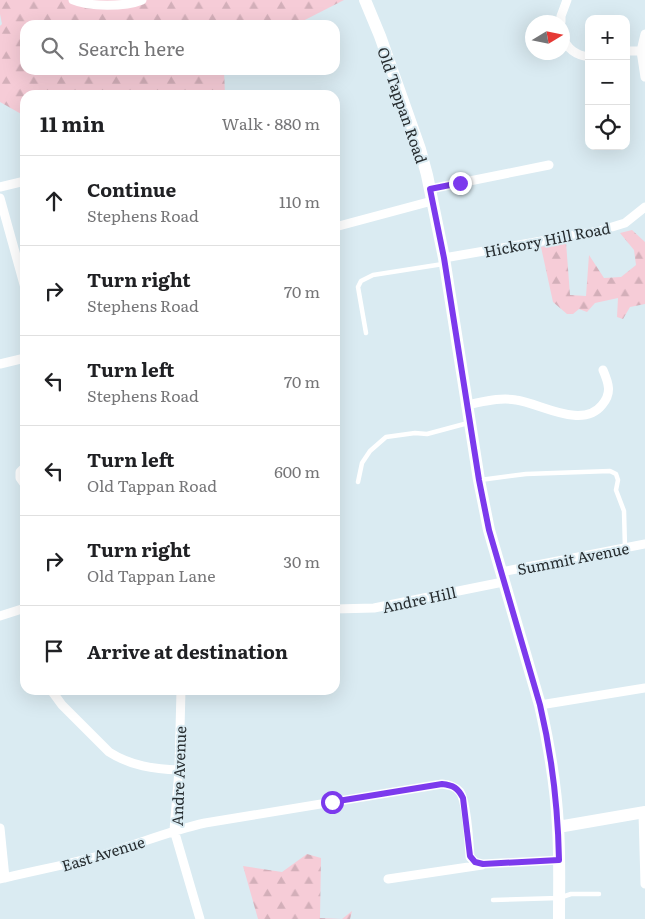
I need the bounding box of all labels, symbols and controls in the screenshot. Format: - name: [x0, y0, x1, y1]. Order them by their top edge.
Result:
- north arrow: [525, 15, 570, 60]
- map controls: [585, 15, 630, 150]
- button: +: [585, 15, 630, 60]
- search box: [20, 20, 340, 75]
- icon: search: [38, 34, 66, 62]
- text: Search here: [78, 34, 185, 62]
- street label: Old Tappan Road: [372, 44, 434, 166]
- button: −: [585, 60, 630, 105]
- button: locate: [585, 105, 630, 150]
- text: 11 min: [40, 107, 105, 138]
- text: Walk · 880 m: [222, 111, 320, 135]
- route end: [449, 172, 472, 195]
- text: Continue: [87, 175, 176, 203]
- icon: ahead: [40, 187, 68, 215]
- text: 110 m: [279, 189, 320, 213]
- text: Stephens Road: [87, 203, 199, 227]
- street label: Hickory Hill Road: [482, 215, 612, 263]
- text: Turn right: [87, 265, 191, 293]
- icon: right: [40, 277, 68, 305]
- text: 70 m: [284, 279, 320, 303]
- text: Stephens Road: [87, 293, 199, 317]
- text: Turn left: [87, 355, 174, 383]
- icon: left: [40, 367, 68, 395]
- text: 70 m: [284, 369, 320, 393]
- text: Stephens Road: [87, 383, 199, 407]
- text: Turn left: [87, 445, 174, 473]
- icon: left: [40, 457, 68, 485]
- text: 600 m: [274, 459, 320, 483]
- text: Old Tappan Road: [87, 473, 217, 497]
- text: Turn right: [87, 535, 191, 563]
- street label: Summit Avenue: [515, 536, 631, 580]
- icon: right: [40, 547, 68, 575]
- text: 30 m: [283, 549, 320, 573]
- text: Old Tappan Lane: [87, 563, 216, 587]
- street label: Andre Hill: [380, 580, 458, 618]
- icon: arrive: [40, 637, 68, 665]
- text: Arrive at destination: [87, 637, 288, 665]
- street label: Andre Avenue: [165, 725, 191, 826]
- route start: [321, 791, 344, 814]
- street label: East Avenue: [59, 829, 148, 877]

